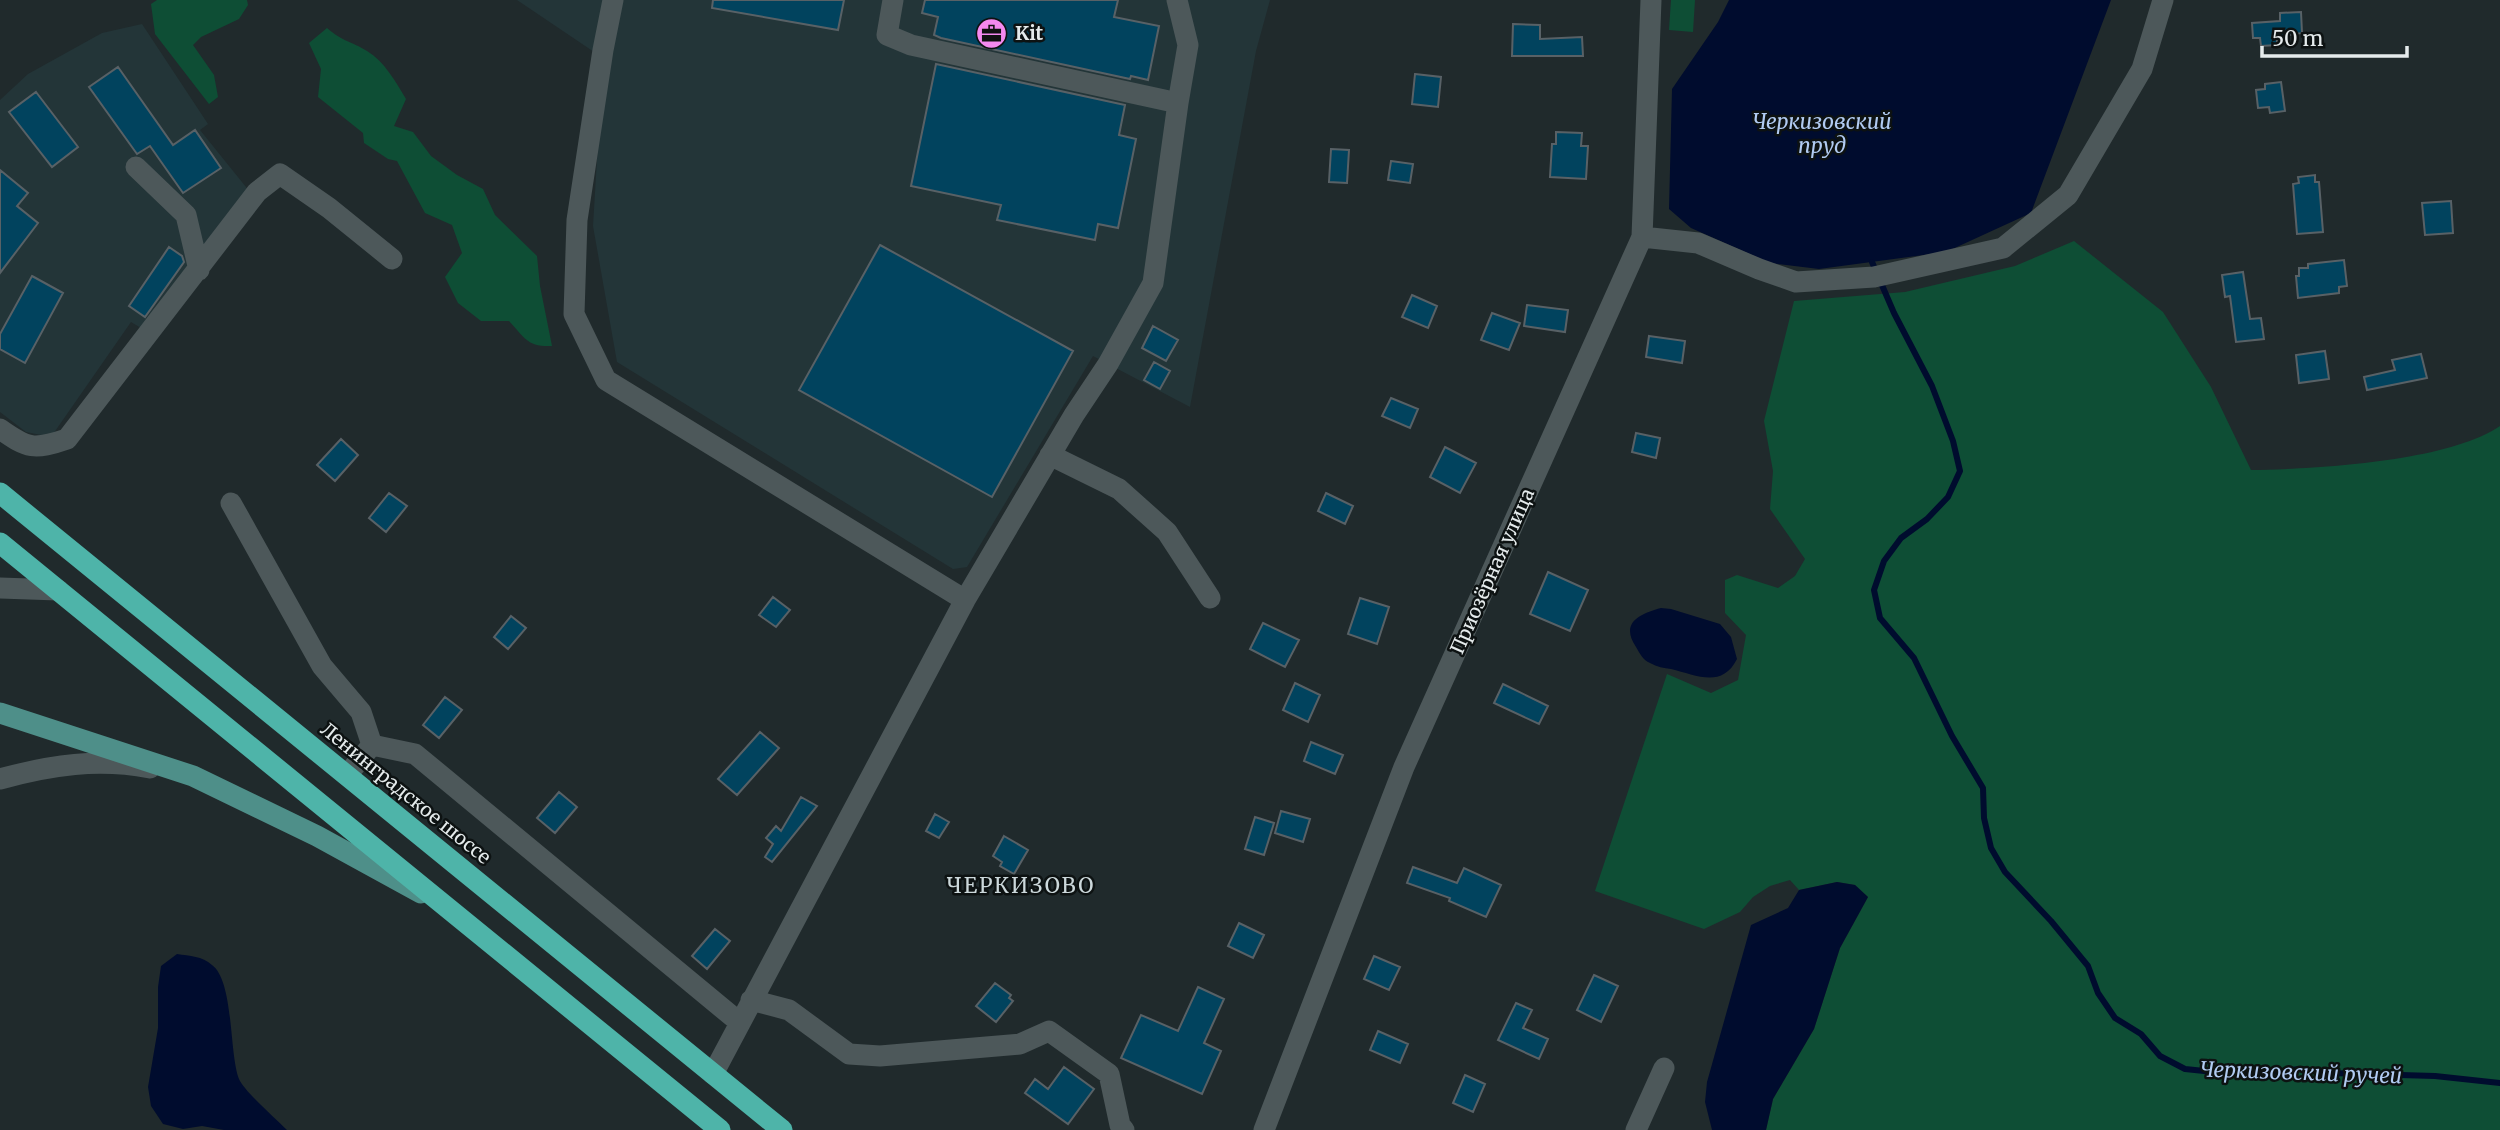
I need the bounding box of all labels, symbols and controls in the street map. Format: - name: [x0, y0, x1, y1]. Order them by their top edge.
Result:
- scale bar: [2262, 14, 2407, 58]
- office icon: Kit: [975, 16, 1009, 50]
- place label: Kit: [1015, 21, 1043, 45]
- text: 50 m: [2272, 25, 2323, 52]
- water label: Черкизовский пруд: [1752, 108, 1892, 159]
- street label: Приозёрная улица: [1445, 484, 1539, 658]
- street label: Ленинградское шоссе: [316, 717, 496, 869]
- district label: ЧЕРКИЗОВО: [947, 872, 1095, 899]
- water label: Черкизовский ручей: [2199, 1055, 2403, 1090]

